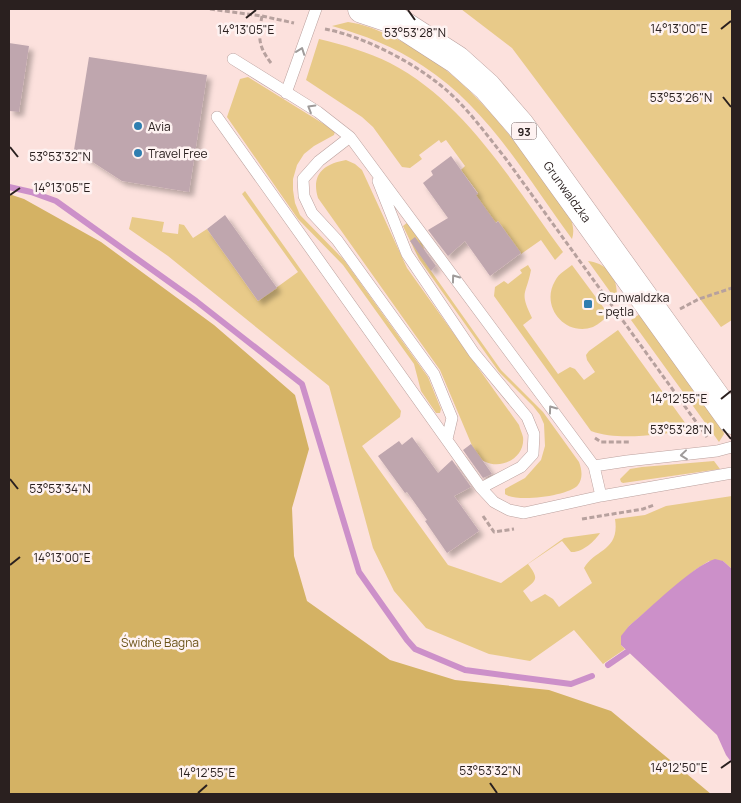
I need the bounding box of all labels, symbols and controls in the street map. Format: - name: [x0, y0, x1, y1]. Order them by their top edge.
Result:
- text: 14°13'00"E: [650, 20, 708, 37]
- text: 14°13'05"E: [218, 21, 275, 38]
- text: 53°53'28"N: [384, 24, 446, 41]
- one-way arrow: [295, 47, 305, 56]
- text: 53°53'26"N: [650, 89, 712, 106]
- one-way arrow: [307, 104, 316, 114]
- place label: Avia: [148, 118, 171, 135]
- marker: Avia: [132, 120, 144, 132]
- road number: 93: [512, 122, 536, 140]
- place label: Travel Free: [148, 145, 207, 162]
- marker: Travel Free: [132, 147, 144, 159]
- text: 53°53'32"N: [29, 148, 91, 165]
- street label: Grunwaldzka: [540, 157, 595, 225]
- text: 14°13'05"E: [34, 179, 91, 196]
- one-way arrow: [452, 274, 461, 284]
- place label: Grunwaldzka - pętla: [598, 289, 669, 320]
- marker: Grunwaldzka - pętla: [582, 298, 594, 310]
- text: 14°12'55"E: [651, 390, 707, 407]
- one-way arrow: [549, 405, 558, 415]
- text: 53°53'28"N: [650, 421, 712, 438]
- one-way arrow: [680, 449, 688, 460]
- text: 53°53'34"N: [29, 480, 91, 497]
- text: 14°13'00"E: [33, 549, 91, 566]
- park label: Świdne Bagna: [121, 634, 199, 651]
- text: 14°12'50"E: [650, 759, 708, 776]
- text: 53°53'32"N: [459, 762, 521, 779]
- text: 14°12'55"E: [179, 764, 235, 781]

